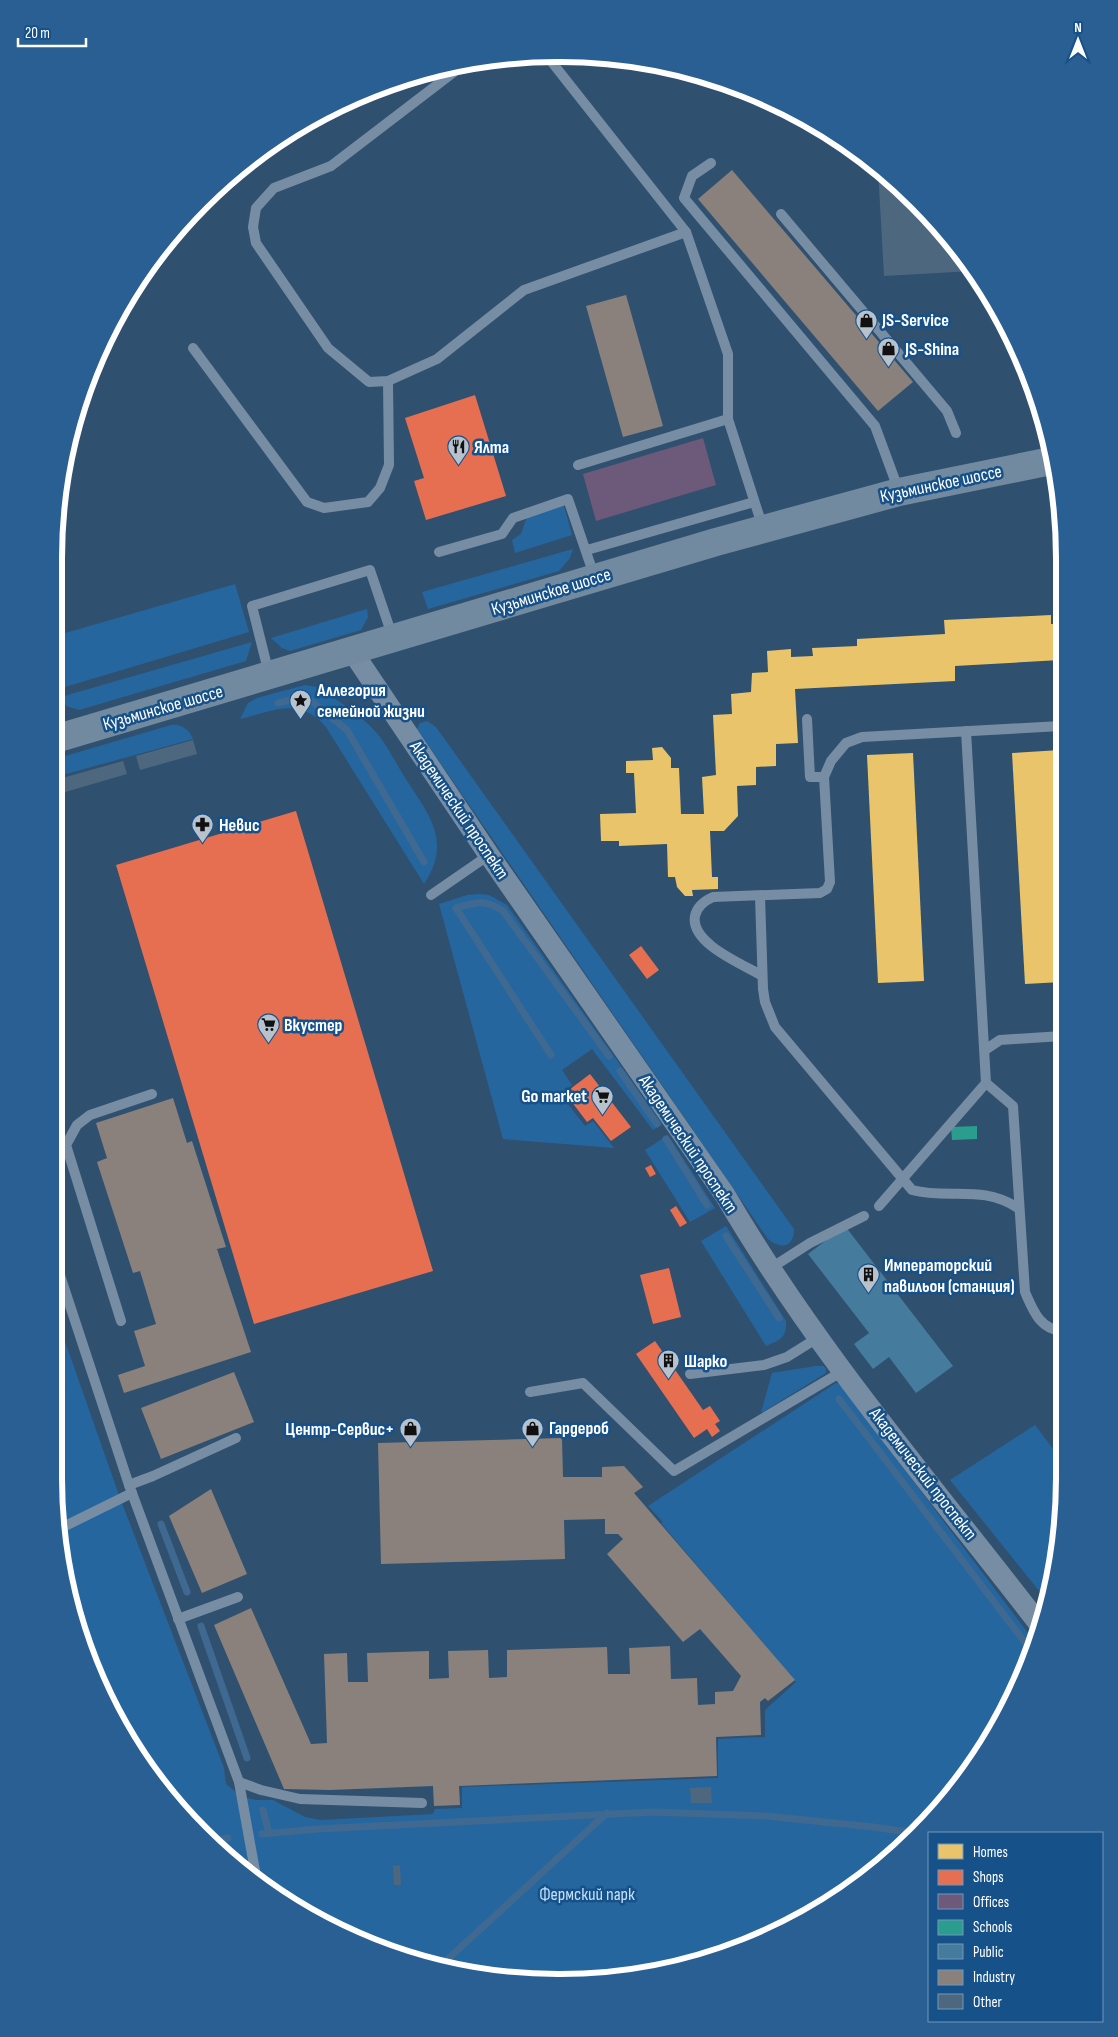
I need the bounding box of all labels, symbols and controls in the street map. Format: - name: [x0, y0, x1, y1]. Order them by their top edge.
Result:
- scale bar: [18, 15, 85, 47]
- north arrow: [1053, 15, 1103, 65]
- text: N: [1074, 19, 1082, 36]
- text: 20 m: [25, 24, 50, 43]
- shop icon: JS-Service: [854, 308, 878, 339]
- place label: JS-Service: [881, 310, 949, 331]
- shop icon: JS-Shina: [877, 337, 901, 368]
- place label: JS-Shina: [904, 339, 959, 360]
- restaurant icon: Ялта: [446, 435, 470, 466]
- place label: Ялта: [474, 437, 509, 458]
- street label: Кузьминское шоссе: [878, 461, 1004, 507]
- street label: Кузьминское шоссе: [489, 564, 613, 620]
- place label: Аллегория семейной жизни: [316, 680, 425, 722]
- street label: Кузьминское шоссе: [101, 681, 225, 735]
- place icon: Аллегория семейной жизни: [289, 688, 313, 719]
- street label: Академический проспект: [404, 736, 513, 883]
- pharmacy icon: Невис: [191, 813, 215, 844]
- place label: Невис: [219, 815, 260, 836]
- supermarket icon: Вкустер: [256, 1013, 280, 1044]
- place label: Вкустер: [284, 1015, 343, 1036]
- street label: Академический проспект: [633, 1070, 742, 1217]
- supermarket icon: Go market: [591, 1084, 615, 1115]
- place label: Go market: [521, 1086, 587, 1107]
- place label: Императорский павильон (станция): [884, 1255, 1015, 1297]
- building icon: Императорский павильон (станция): [856, 1263, 880, 1294]
- building icon: Шарко: [656, 1349, 680, 1380]
- place label: Шарко: [684, 1351, 727, 1372]
- street label: Академический проспект: [864, 1403, 981, 1544]
- shop icon: Гардероб: [521, 1416, 545, 1447]
- shop icon: Центр-Сервис+: [398, 1417, 422, 1448]
- place label: Гардероб: [549, 1418, 609, 1439]
- place label: Центр-Сервис+: [285, 1419, 394, 1440]
- legend: [928, 1832, 1103, 2022]
- text: Homes: [973, 1843, 1008, 1862]
- text: Shops: [973, 1868, 1004, 1887]
- park label: Фермский парк: [539, 1884, 635, 1905]
- text: Offices: [973, 1893, 1009, 1912]
- text: Schools: [973, 1918, 1012, 1937]
- text: Public: [973, 1943, 1004, 1962]
- text: Industry: [973, 1968, 1015, 1987]
- text: Other: [973, 1993, 1002, 2012]

